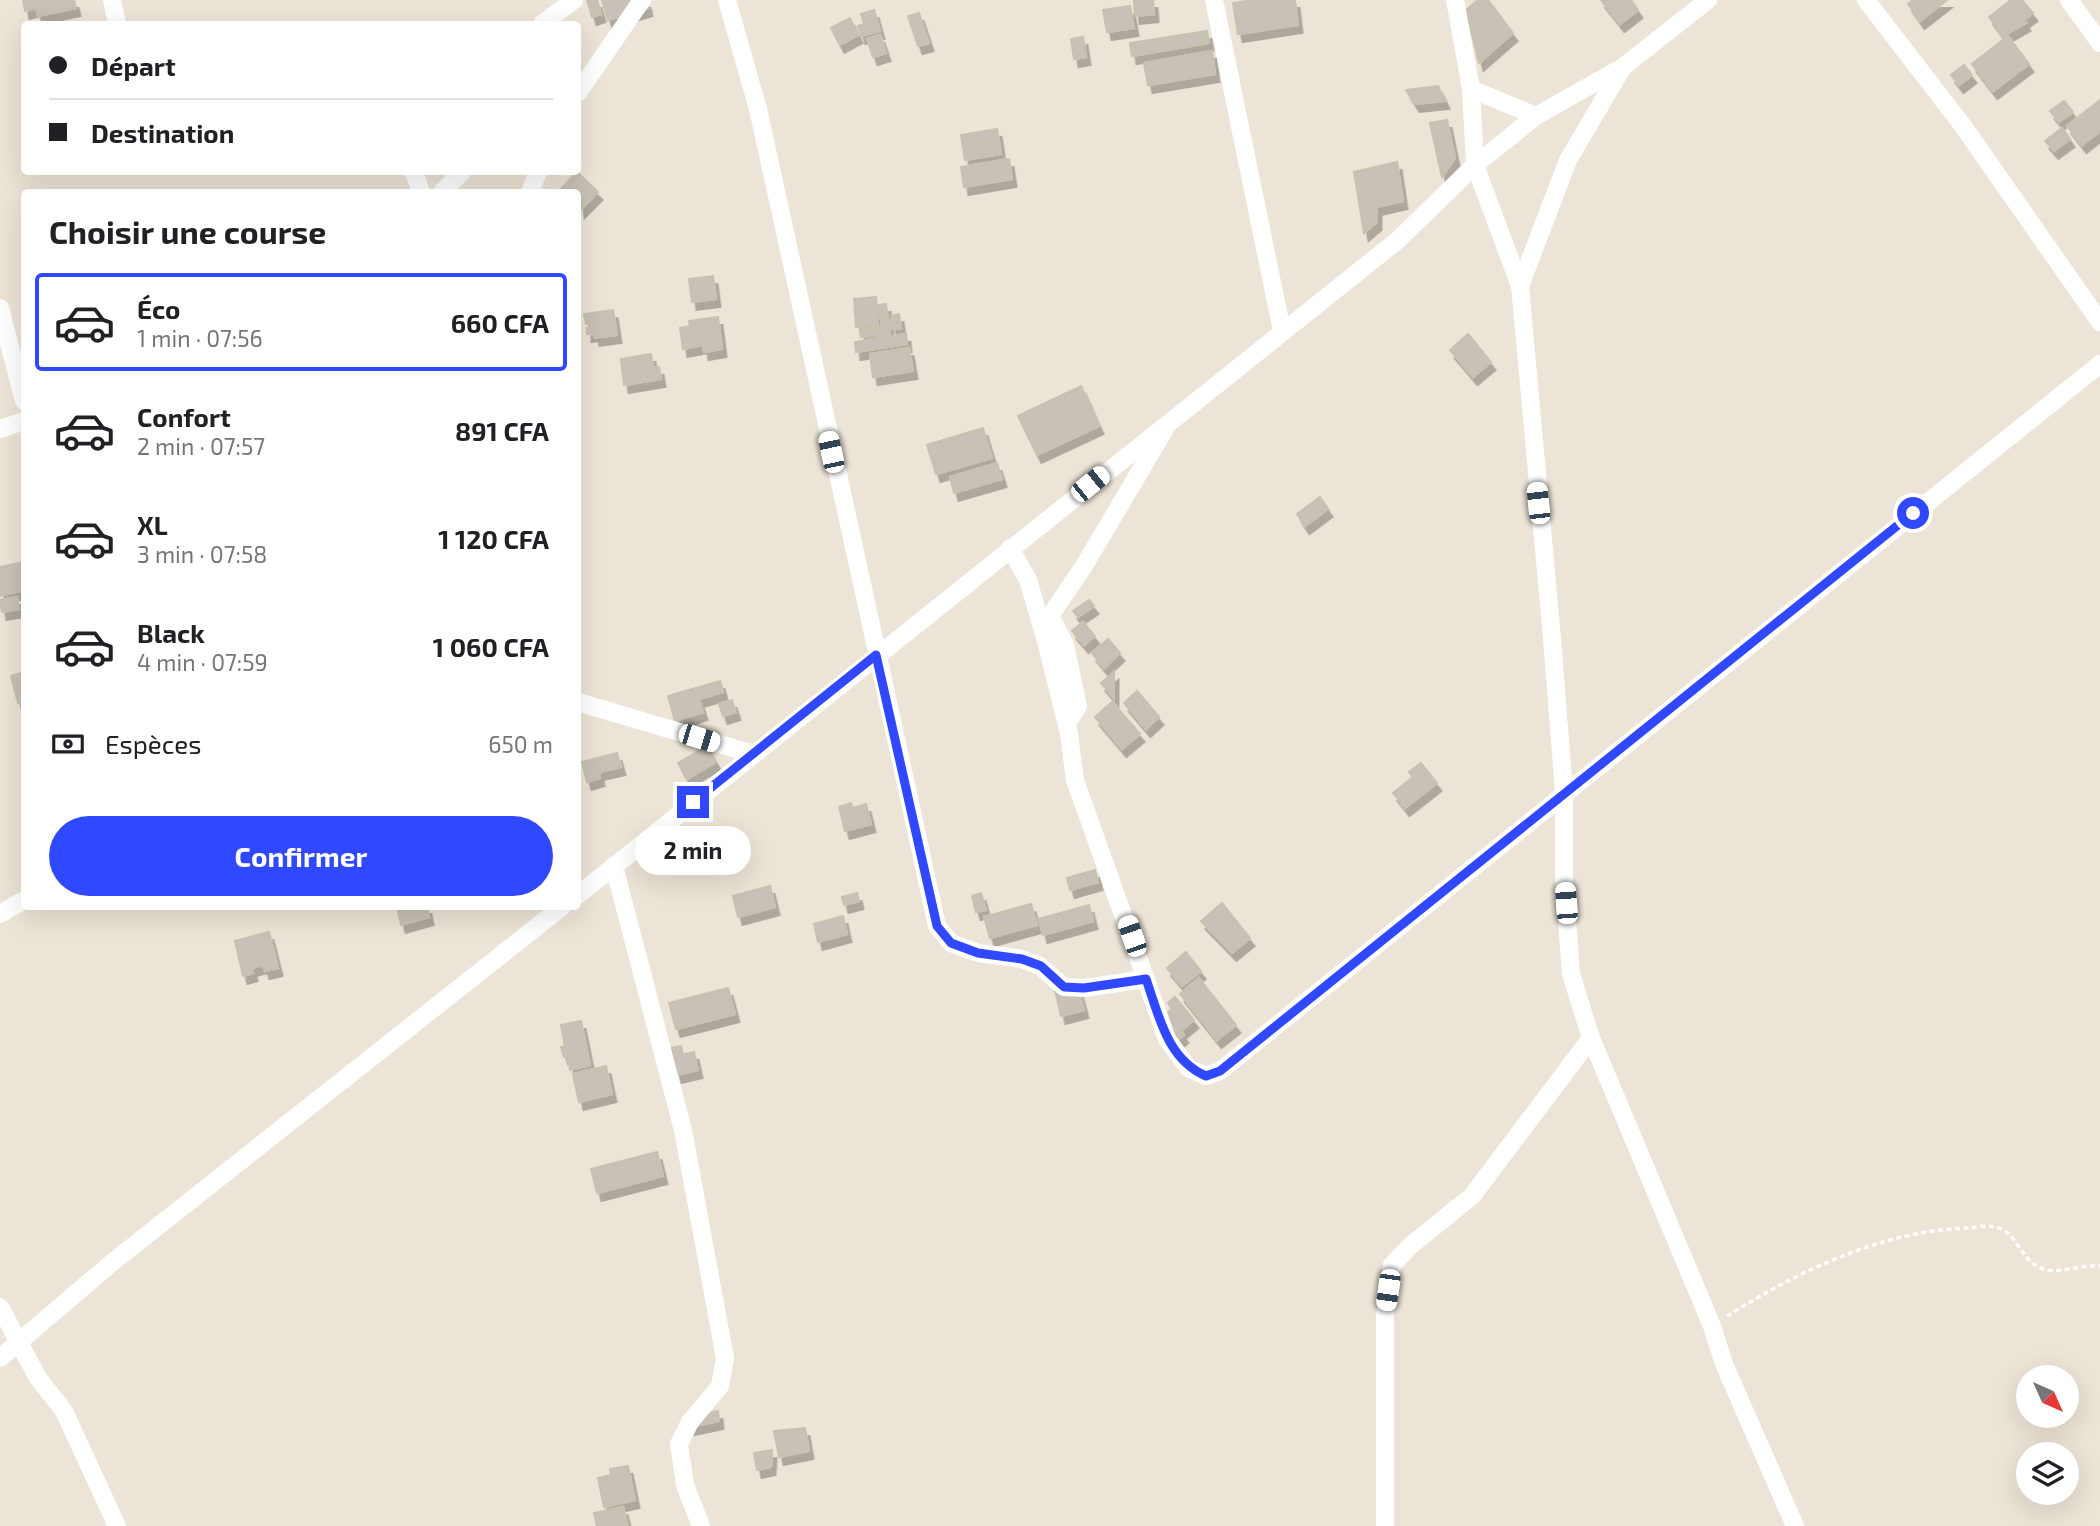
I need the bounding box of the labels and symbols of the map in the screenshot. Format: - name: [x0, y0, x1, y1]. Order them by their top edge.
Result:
- car: [817, 429, 846, 475]
- car: [1068, 463, 1113, 505]
- car: [1526, 481, 1551, 525]
- route start: [1897, 497, 1929, 529]
- car: [676, 722, 723, 754]
- route end: [677, 786, 709, 818]
- callout: 2 min: [635, 826, 751, 876]
- car: [1555, 881, 1578, 925]
- car: [1116, 913, 1149, 959]
- car: [1375, 1268, 1402, 1312]
- north arrow: [2016, 1365, 2079, 1428]

